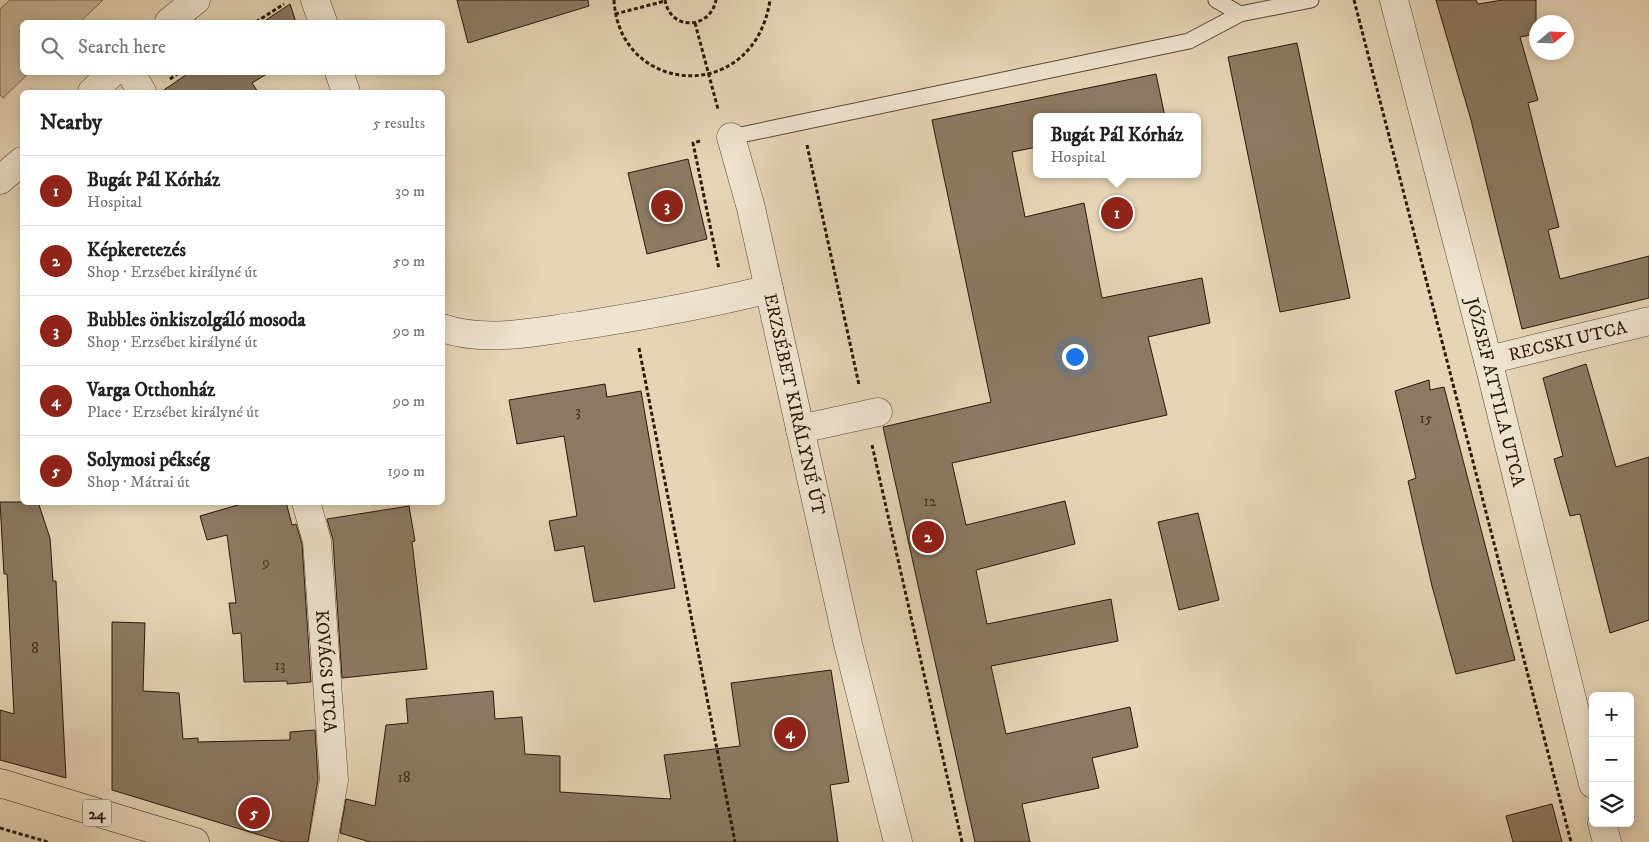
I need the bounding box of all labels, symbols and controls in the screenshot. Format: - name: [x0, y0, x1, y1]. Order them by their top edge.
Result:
- north arrow: [1529, 15, 1574, 60]
- search box: [20, 20, 445, 75]
- icon: search: [38, 34, 66, 62]
- text: Search here: [78, 36, 166, 59]
- text: Nearby: [40, 110, 102, 136]
- text: 5 results: [373, 113, 425, 133]
- popup: [1033, 113, 1201, 178]
- text: Bugát Pál Kórház: [1050, 124, 1184, 147]
- text: Hospital: [1050, 147, 1106, 167]
- text: Bugát Pál Kórház: [87, 169, 220, 192]
- text: 1: [53, 181, 59, 201]
- text: 30 m: [395, 181, 425, 201]
- pin: 3: [651, 187, 683, 225]
- text: Hospital: [87, 192, 142, 212]
- pin: 1: [1101, 194, 1133, 232]
- text: Képkeretezés: [87, 239, 186, 262]
- text: 2: [52, 251, 60, 271]
- text: 50 m: [393, 251, 425, 271]
- text: Shop · Erzsébet királyné út: [87, 262, 257, 282]
- street label: ERZSÉBET KIRÁLYNÉ ÚT: [758, 291, 829, 518]
- street label: JÓZSEF ATTILA UTCA: [1460, 293, 1529, 490]
- text: Bubbles önkiszolgáló mosoda: [87, 309, 306, 332]
- street label: RECSKI UTCA: [1506, 317, 1630, 367]
- text: 3: [53, 321, 59, 341]
- text: 90 m: [393, 321, 425, 341]
- text: Shop · Erzsébet királyné út: [87, 332, 257, 352]
- your location: [1062, 344, 1088, 370]
- text: Varga Otthonház: [87, 379, 215, 402]
- text: 4: [51, 391, 61, 411]
- text: 90 m: [393, 391, 425, 411]
- text: Place · Erzsébet királyné út: [87, 402, 259, 422]
- house number: 3: [575, 402, 581, 421]
- house number: 15: [1420, 409, 1433, 428]
- text: Solymosi pékség: [87, 449, 210, 472]
- text: 5: [52, 461, 60, 481]
- text: 190 m: [387, 461, 425, 481]
- text: Shop · Mátrai út: [87, 472, 190, 492]
- house number: 12: [924, 492, 937, 511]
- pin: 2: [912, 518, 944, 556]
- house number: 9: [261, 553, 270, 572]
- street label: KOVÁCS UTCA: [310, 609, 341, 734]
- house number: 8: [31, 639, 39, 658]
- house number: 13: [274, 656, 286, 675]
- map controls: [1589, 692, 1634, 827]
- button: +: [1589, 692, 1634, 737]
- pin: 4: [774, 714, 806, 752]
- button: −: [1589, 737, 1634, 782]
- house number: 18: [397, 768, 411, 787]
- button: layers: [1589, 782, 1634, 827]
- pin: 5: [238, 794, 270, 832]
- road number: 24: [83, 800, 111, 826]

